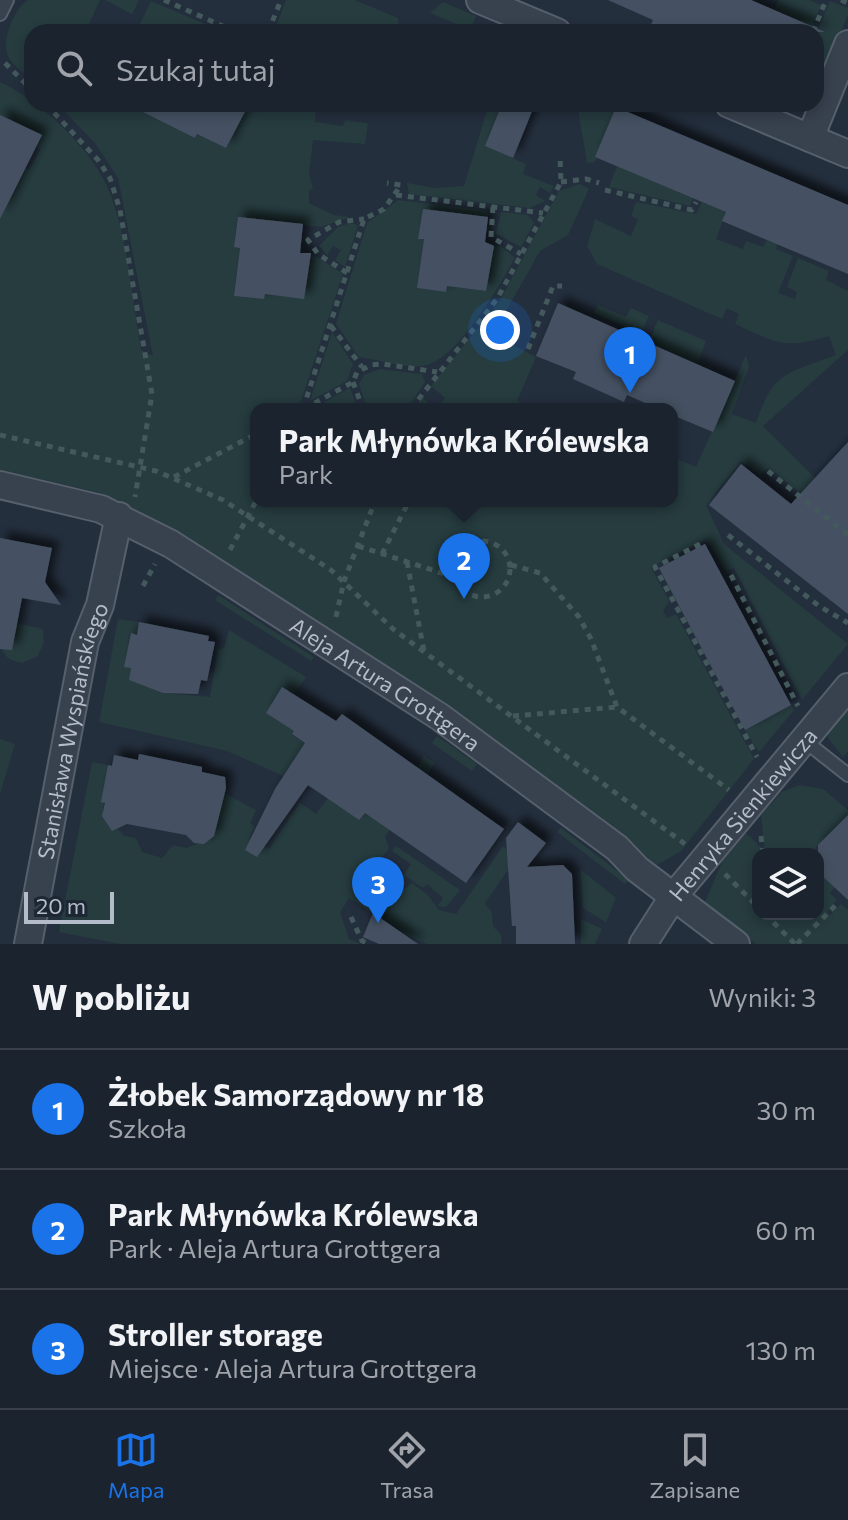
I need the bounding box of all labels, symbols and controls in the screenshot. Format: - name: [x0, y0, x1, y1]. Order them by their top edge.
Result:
- search box: [24, 24, 824, 112]
- icon: search: [52, 46, 96, 90]
- text: Szukaj tutaj: [116, 50, 275, 87]
- your location: [480, 310, 520, 350]
- pin: 1: [604, 327, 656, 393]
- popup: [250, 403, 678, 507]
- text: Park Młynówka Królewska: [279, 421, 649, 458]
- text: Park: [279, 458, 333, 489]
- pin: 2: [438, 533, 490, 599]
- street label: Stanisława Wyspiańskiego: [31, 598, 113, 861]
- street label: Aleja Artura Grottgera: [285, 611, 486, 756]
- street label: Henryka Sienkiewicza: [662, 722, 822, 906]
- map controls: [752, 848, 824, 920]
- button: layers: [752, 848, 824, 920]
- pin: 3: [352, 857, 404, 923]
- scale bar: [24, 888, 114, 924]
- text: 20 m: [36, 892, 86, 919]
- text: W pobliżu: [32, 975, 190, 1017]
- text: Wyniki: 3: [709, 981, 816, 1012]
- text: Żłobek Samorządowy nr 18: [108, 1075, 484, 1112]
- text: 1: [52, 1094, 64, 1125]
- text: 30 m: [757, 1094, 816, 1125]
- text: Szkoła: [108, 1112, 187, 1143]
- text: Park Młynówka Królewska: [108, 1195, 479, 1232]
- text: 2: [51, 1214, 65, 1245]
- text: 60 m: [756, 1214, 816, 1245]
- text: Park · Aleja Artura Grottgera: [108, 1232, 441, 1263]
- text: Stroller storage: [108, 1315, 323, 1352]
- text: 3: [50, 1334, 66, 1365]
- text: 130 m: [745, 1334, 816, 1365]
- text: Miejsce · Aleja Artura Grottgera: [108, 1352, 477, 1383]
- tab: Mapa: [108, 1428, 165, 1503]
- tab: Trasa: [380, 1428, 434, 1503]
- tab: Zapisane: [650, 1428, 740, 1503]

